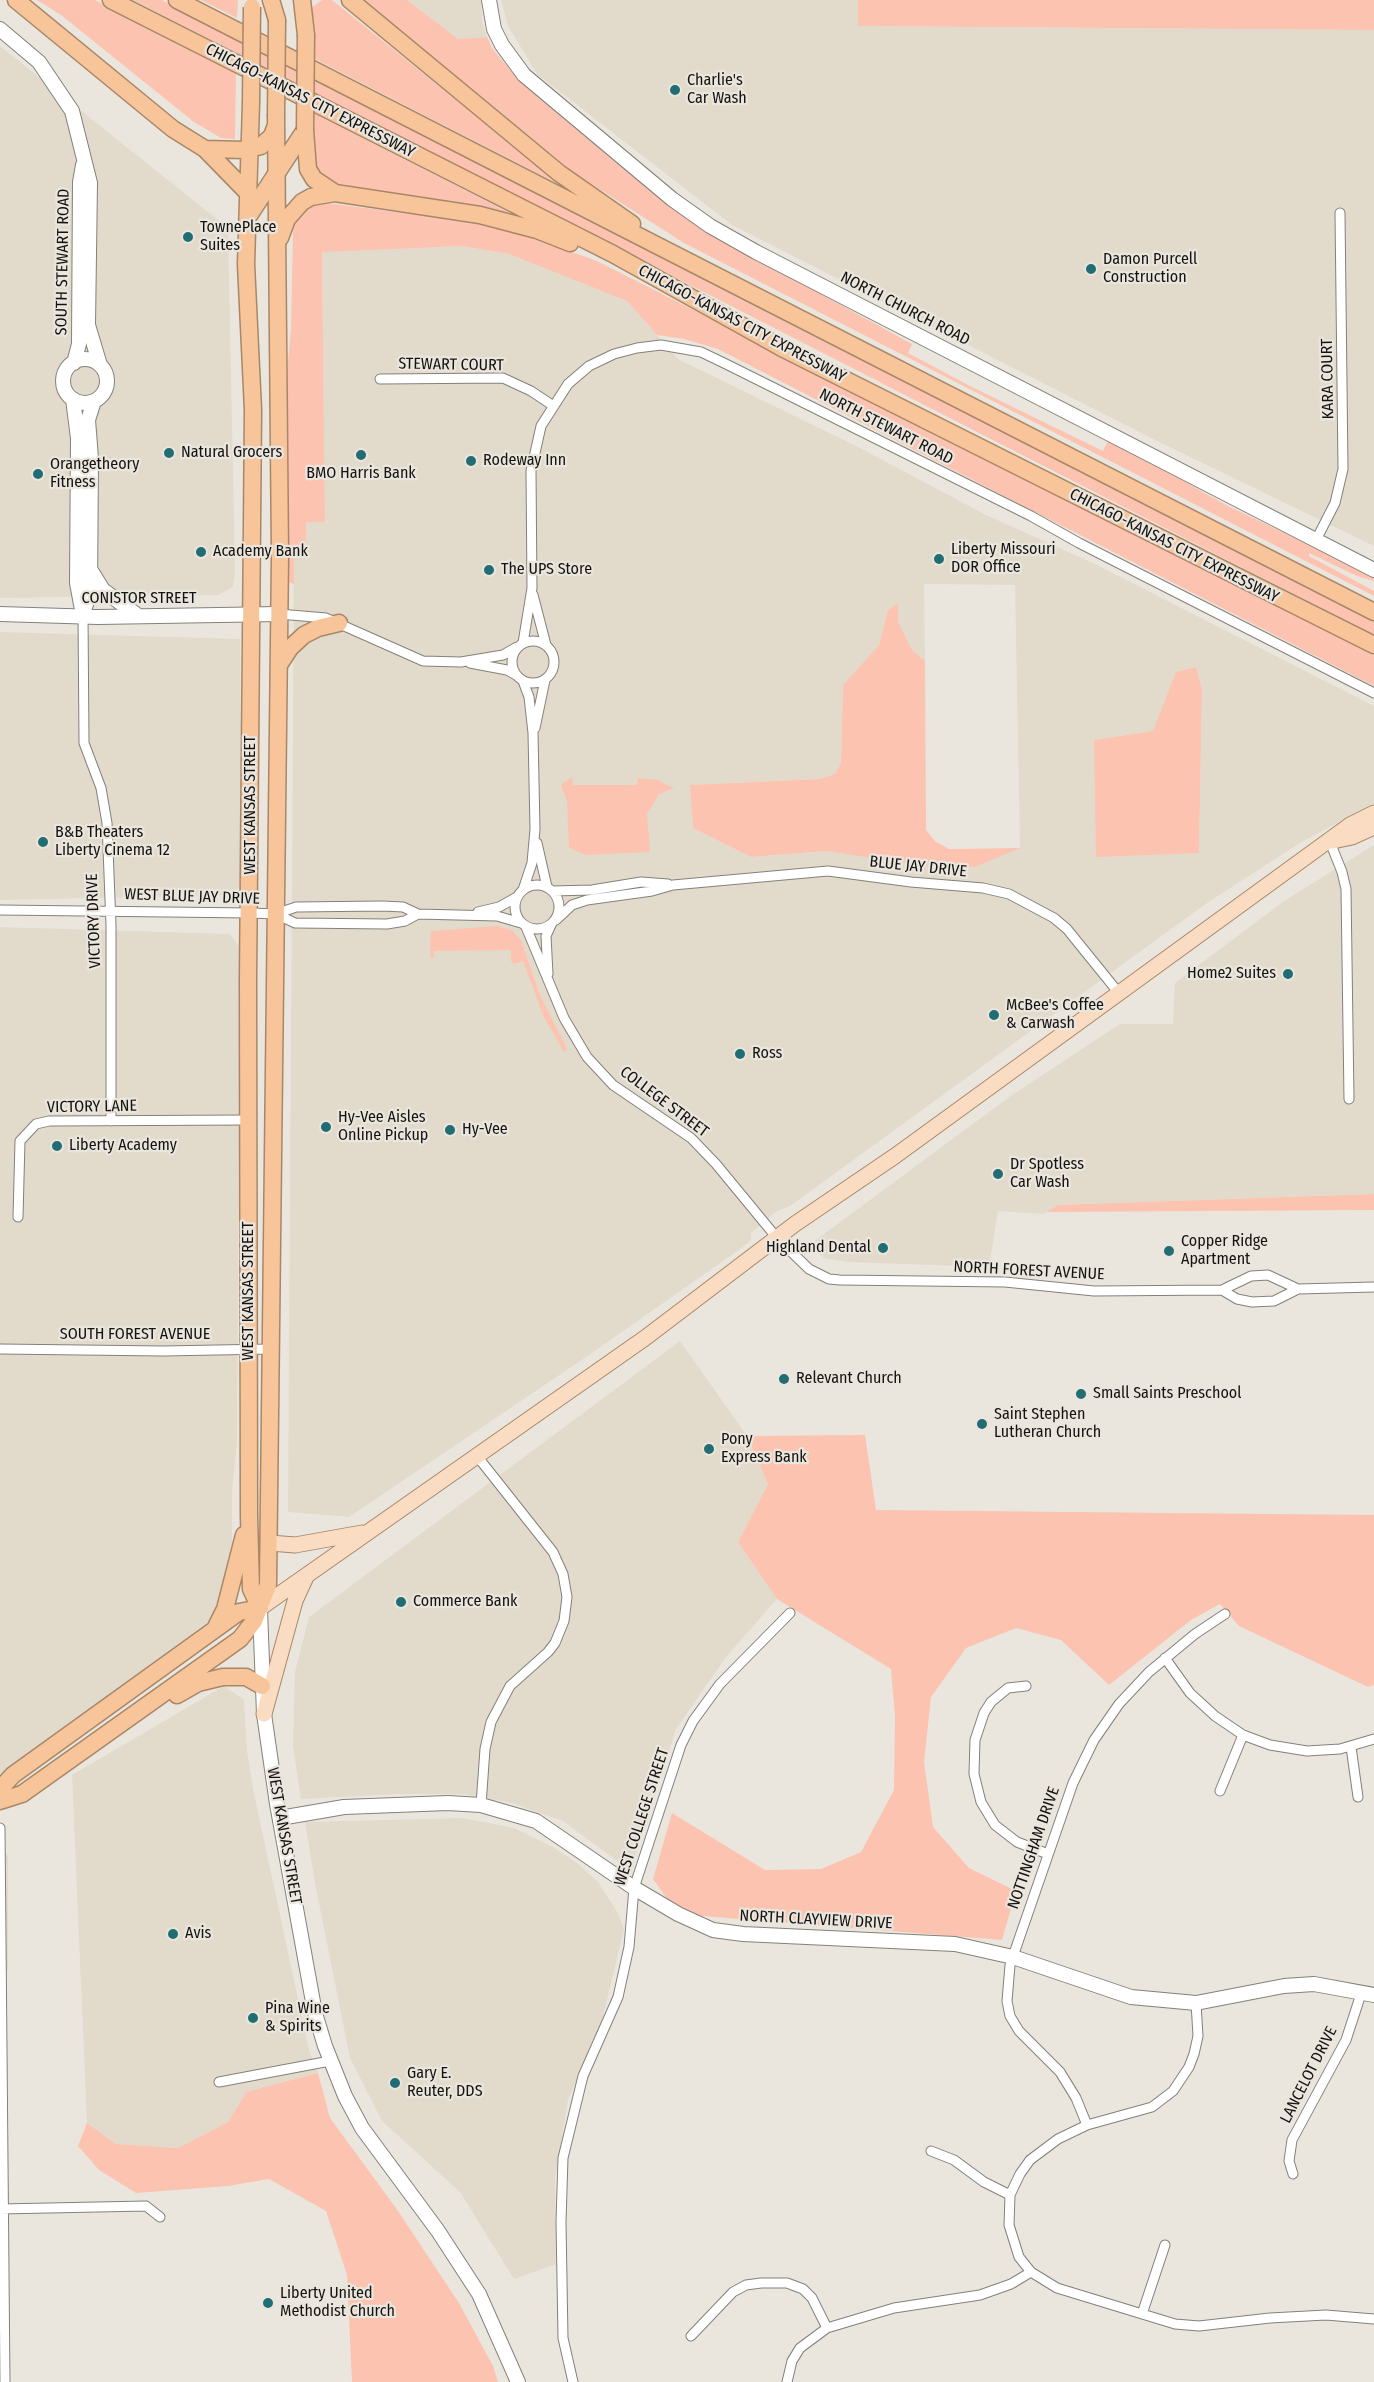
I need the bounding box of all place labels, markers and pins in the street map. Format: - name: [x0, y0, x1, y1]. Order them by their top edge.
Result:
- place label: Charlie's Car Wash: [687, 71, 747, 109]
- marker: Charlie's Car Wash: [668, 83, 682, 97]
- place label: TownePlace Suites: [200, 218, 276, 256]
- marker: TownePlace Suites: [181, 230, 195, 244]
- place label: Damon Purcell Construction: [1103, 250, 1197, 288]
- marker: Damon Purcell Construction: [1084, 262, 1098, 276]
- place label: Natural Grocers: [181, 443, 282, 463]
- marker: Natural Grocers: [162, 446, 176, 460]
- marker: BMO Harris Bank: [354, 448, 368, 462]
- place label: Rodeway Inn: [483, 451, 566, 471]
- marker: Rodeway Inn: [464, 454, 478, 468]
- place label: Orangetheory Fitness: [50, 455, 139, 493]
- place label: BMO Harris Bank: [306, 464, 416, 484]
- marker: Orangetheory Fitness: [31, 467, 45, 481]
- place label: Liberty Missouri DOR Office: [951, 540, 1056, 578]
- place label: Academy Bank: [213, 542, 308, 562]
- marker: Academy Bank: [194, 545, 208, 559]
- marker: Liberty Missouri DOR Office: [932, 552, 946, 566]
- place label: The UPS Store: [501, 560, 592, 580]
- marker: The UPS Store: [482, 563, 496, 577]
- place label: B&B Theaters Liberty Cinema 12: [55, 823, 170, 861]
- marker: B&B Theaters Liberty Cinema 12: [36, 835, 50, 849]
- place label: Home2 Suites: [1187, 964, 1276, 984]
- marker: Home2 Suites: [1281, 967, 1295, 981]
- place label: McBee's Coffee & Carwash: [1006, 996, 1104, 1034]
- marker: McBee's Coffee & Carwash: [987, 1008, 1001, 1022]
- place label: Ross: [752, 1044, 782, 1064]
- marker: Ross: [733, 1047, 747, 1061]
- place label: Hy-Vee Aisles Online Pickup: [338, 1108, 428, 1146]
- marker: Hy-Vee Aisles Online Pickup: [319, 1120, 333, 1134]
- place label: Hy-Vee: [462, 1120, 508, 1140]
- marker: Hy-Vee: [443, 1123, 457, 1137]
- place label: Liberty Academy: [69, 1136, 177, 1156]
- marker: Liberty Academy: [50, 1139, 64, 1153]
- place label: Dr Spotless Car Wash: [1010, 1155, 1084, 1193]
- marker: Dr Spotless Car Wash: [991, 1167, 1005, 1181]
- place label: Copper Ridge Apartment: [1181, 1232, 1268, 1270]
- place label: Highland Dental: [766, 1238, 871, 1258]
- marker: Highland Dental: [876, 1241, 890, 1255]
- marker: Copper Ridge Apartment: [1162, 1244, 1176, 1258]
- place label: Relevant Church: [796, 1369, 902, 1389]
- marker: Relevant Church: [777, 1372, 791, 1386]
- place label: Small Saints Preschool: [1093, 1384, 1241, 1404]
- marker: Small Saints Preschool: [1074, 1387, 1088, 1401]
- place label: Saint Stephen Lutheran Church: [994, 1405, 1101, 1443]
- marker: Saint Stephen Lutheran Church: [975, 1417, 989, 1431]
- place label: Pony Express Bank: [721, 1430, 807, 1468]
- marker: Pony Express Bank: [702, 1442, 716, 1456]
- place label: Commerce Bank: [413, 1592, 518, 1612]
- marker: Commerce Bank: [394, 1595, 408, 1609]
- place label: Avis: [185, 1924, 211, 1944]
- marker: Avis: [166, 1927, 180, 1941]
- place label: Pina Wine & Spirits: [265, 1999, 330, 2037]
- marker: Pina Wine & Spirits: [246, 2011, 260, 2025]
- place label: Gary E. Reuter, DDS: [407, 2064, 483, 2102]
- marker: Gary E. Reuter, DDS: [388, 2076, 402, 2090]
- place label: Liberty United Methodist Church: [280, 2284, 395, 2322]
- marker: Liberty United Methodist Church: [261, 2296, 275, 2310]

